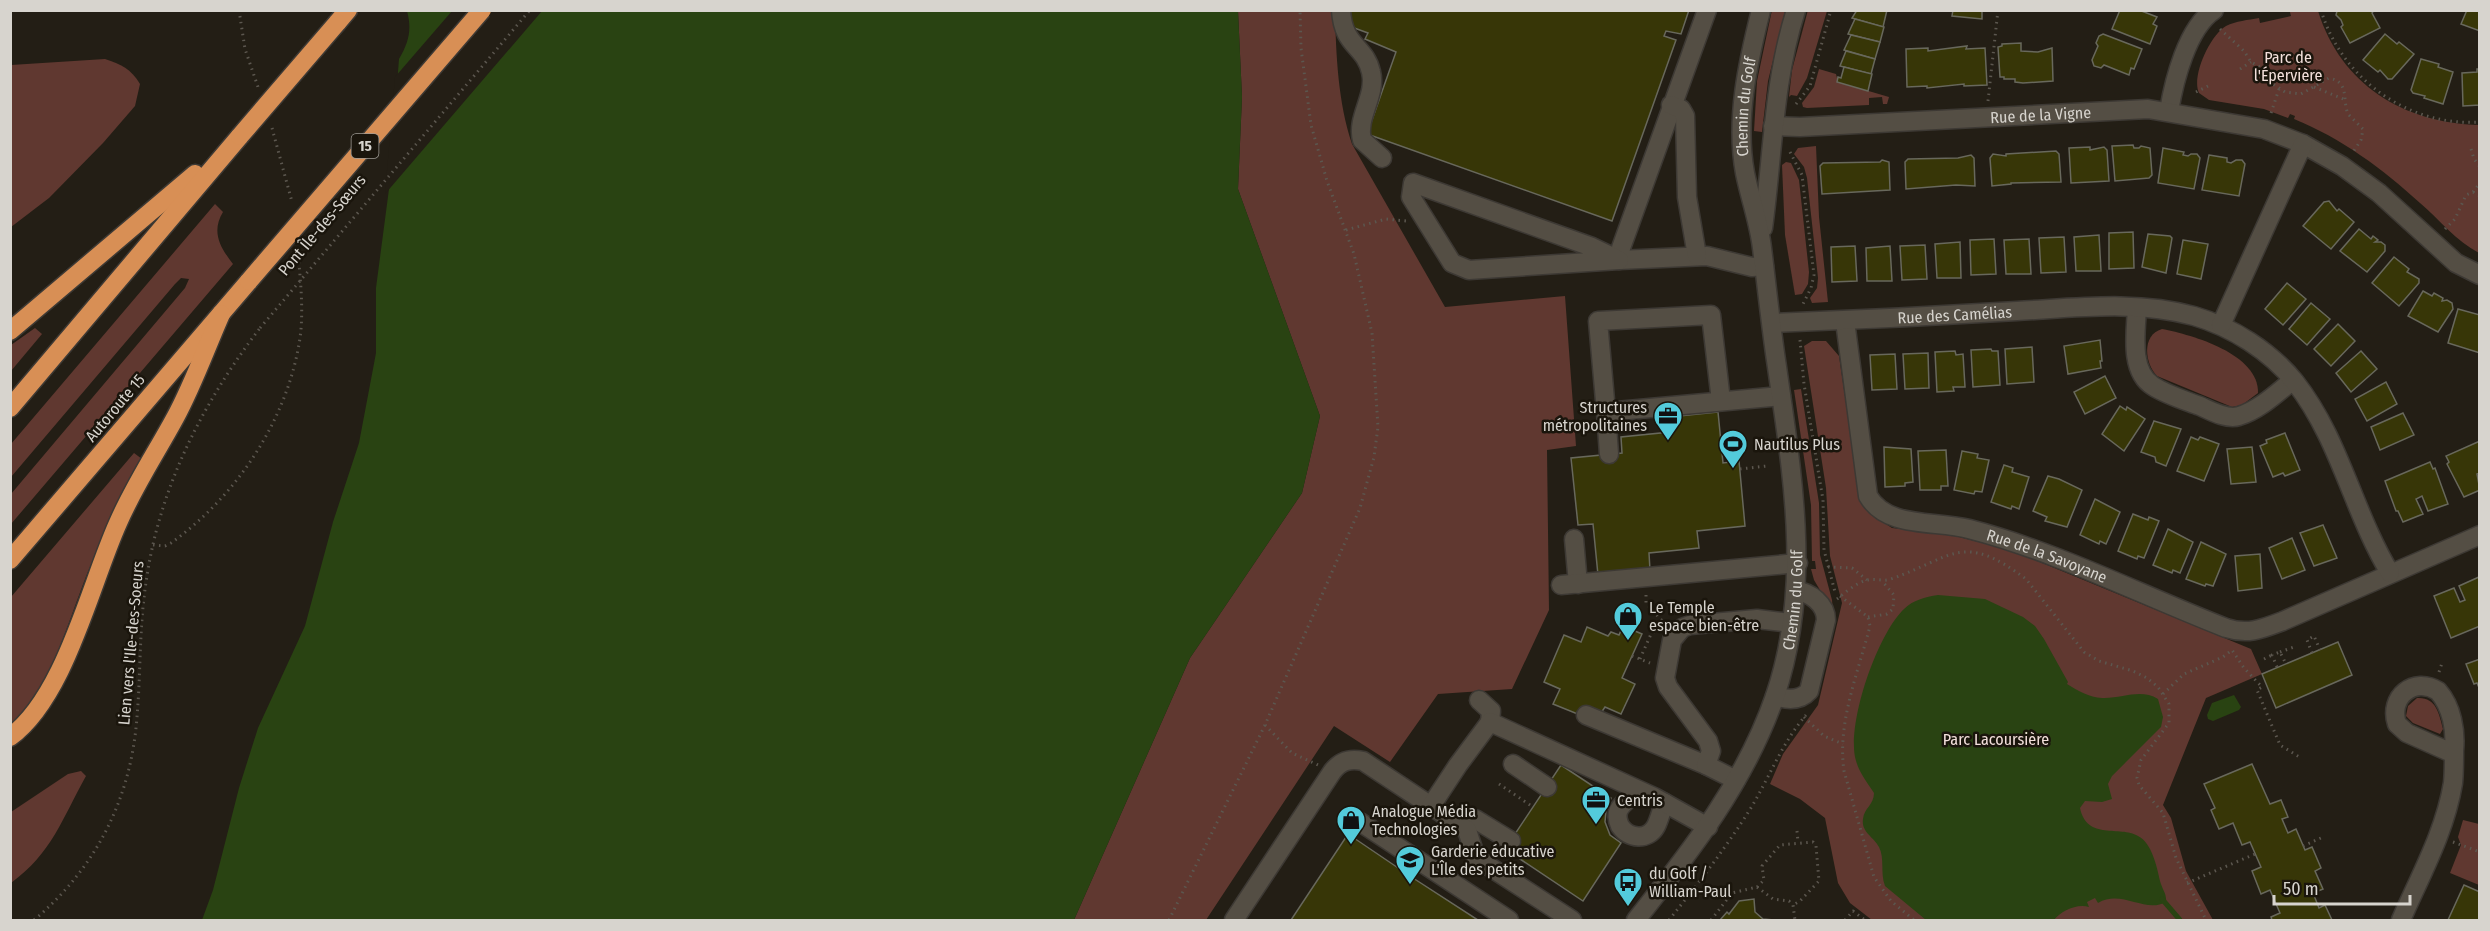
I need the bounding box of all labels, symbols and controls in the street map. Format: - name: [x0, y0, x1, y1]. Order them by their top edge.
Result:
- park label: Parc de l'Épervière: [2254, 48, 2322, 85]
- street label: Chemin du Golf: [1732, 54, 1760, 157]
- street label: Rue de la Vigne: [1990, 102, 2092, 127]
- road number: 15: [352, 134, 378, 158]
- street label: Pont Île-des-Sœurs: [274, 170, 370, 279]
- street label: Rue des Camélias: [1897, 302, 2013, 327]
- street label: Autoroute 15: [81, 370, 149, 446]
- place label: Structures métropolitaines: [1543, 398, 1647, 435]
- office icon: Structures métropolitaines: [1652, 400, 1684, 442]
- sports icon: Nautilus Plus: [1717, 428, 1749, 470]
- place label: Nautilus Plus: [1754, 435, 1840, 454]
- street label: Rue de la Savoyane: [1985, 525, 2110, 587]
- street label: Chemin du Golf: [1778, 549, 1806, 652]
- street label: Lien vers l'Ile-des-Soeurs: [114, 560, 148, 726]
- place label: Le Temple espace bien-être: [1649, 598, 1759, 635]
- shop icon: Le Temple espace bien-être: [1612, 600, 1644, 642]
- park label: Parc Lacoursière: [1943, 730, 2049, 749]
- office icon: Centris: [1580, 784, 1612, 826]
- place label: Centris: [1617, 791, 1663, 810]
- place label: Analogue Média Technologies: [1372, 802, 1476, 839]
- shop icon: Analogue Média Technologies: [1335, 804, 1367, 846]
- place label: Garderie éducative L'Île des petits: [1431, 842, 1555, 879]
- school or university icon: Garderie éducative L'Île des petits: [1394, 844, 1426, 886]
- place label: du Golf / William-Paul: [1649, 864, 1732, 901]
- bus stop icon: du Golf / William-Paul: [1612, 866, 1644, 908]
- scale bar: [2274, 868, 2410, 906]
- text: 50 m: [2283, 878, 2319, 900]

